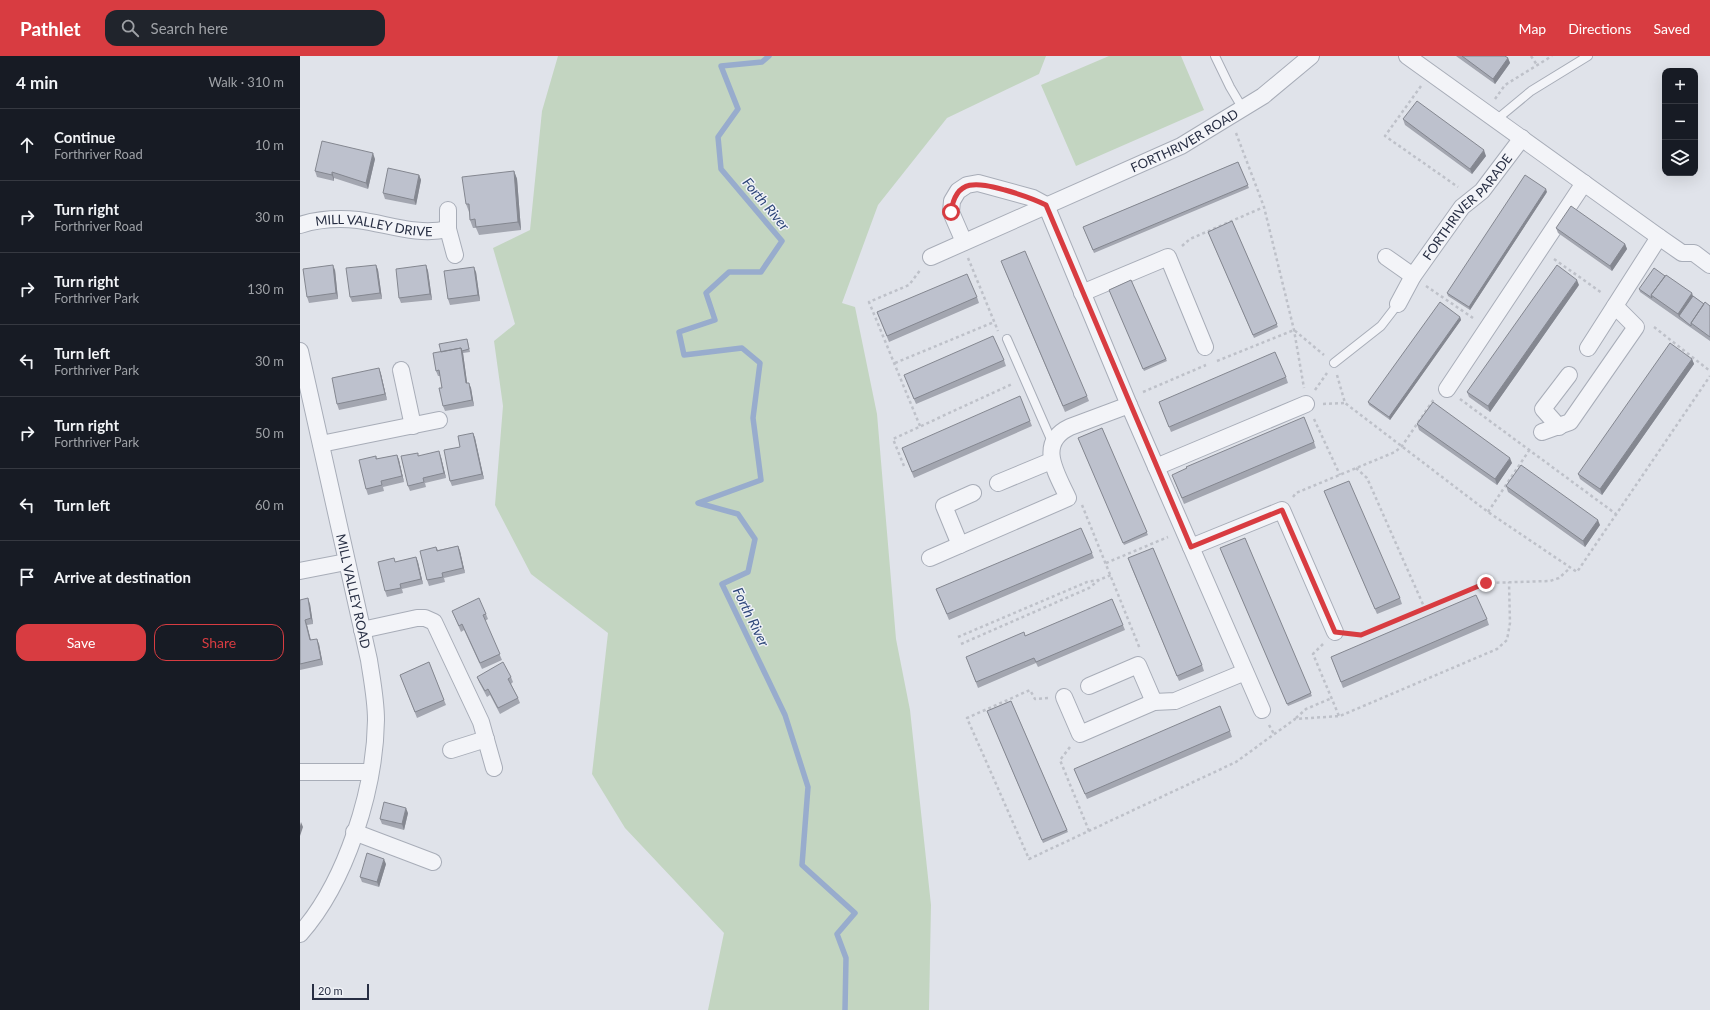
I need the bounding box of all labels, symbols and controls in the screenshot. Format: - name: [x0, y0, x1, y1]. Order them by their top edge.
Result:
- search box: [105, 10, 385, 46]
- text: Pathlet: [20, 17, 81, 40]
- icon: search: [119, 17, 141, 39]
- text: Search here: [151, 19, 228, 37]
- text: Map: [1519, 20, 1546, 37]
- text: Directions: [1568, 20, 1631, 37]
- text: Saved: [1653, 20, 1690, 37]
- map controls: [1662, 68, 1698, 176]
- button: +: [1662, 68, 1698, 104]
- text: 4 min: [16, 72, 58, 93]
- text: Walk · 310 m: [208, 74, 284, 90]
- button: −: [1662, 104, 1698, 140]
- street label: FORTHRIVER ROAD: [1128, 105, 1241, 175]
- text: Continue: [54, 128, 115, 146]
- icon: ahead: [16, 134, 38, 156]
- text: 10 m: [255, 137, 284, 153]
- button: layers: [1662, 140, 1698, 176]
- text: Forthriver Road: [54, 146, 143, 162]
- street label: FORTHRIVER PARADE: [1419, 151, 1515, 263]
- water label: Forth River: [739, 174, 794, 234]
- text: Turn right: [54, 200, 119, 218]
- route start: [942, 203, 960, 221]
- icon: right: [16, 206, 38, 228]
- text: 30 m: [255, 209, 284, 225]
- street label: MILL VALLEY DRIVE: [314, 211, 433, 239]
- text: Forthriver Road: [54, 218, 143, 234]
- text: Turn right: [54, 272, 119, 290]
- icon: right: [16, 278, 38, 300]
- text: 130 m: [247, 281, 284, 297]
- text: Forthriver Park: [54, 290, 139, 306]
- text: Turn left: [54, 344, 110, 362]
- icon: left: [16, 350, 38, 372]
- text: 30 m: [255, 353, 284, 369]
- text: Forthriver Park: [54, 362, 139, 378]
- text: Turn right: [54, 416, 119, 434]
- icon: right: [16, 422, 38, 444]
- text: 50 m: [255, 425, 284, 441]
- text: Forthriver Park: [54, 434, 139, 450]
- icon: left: [16, 494, 38, 516]
- text: Turn left: [54, 496, 110, 514]
- text: 60 m: [255, 497, 284, 513]
- street label: MILL VALLEY ROAD: [333, 532, 374, 650]
- icon: arrive: [16, 566, 38, 588]
- text: Arrive at destination: [54, 568, 191, 586]
- route end: [1477, 574, 1495, 592]
- water label: Forth River: [730, 584, 773, 649]
- button: Save: [16, 624, 146, 661]
- button: Share: [154, 624, 284, 661]
- scale bar: [312, 982, 369, 1001]
- text: 20 m: [318, 984, 343, 997]

